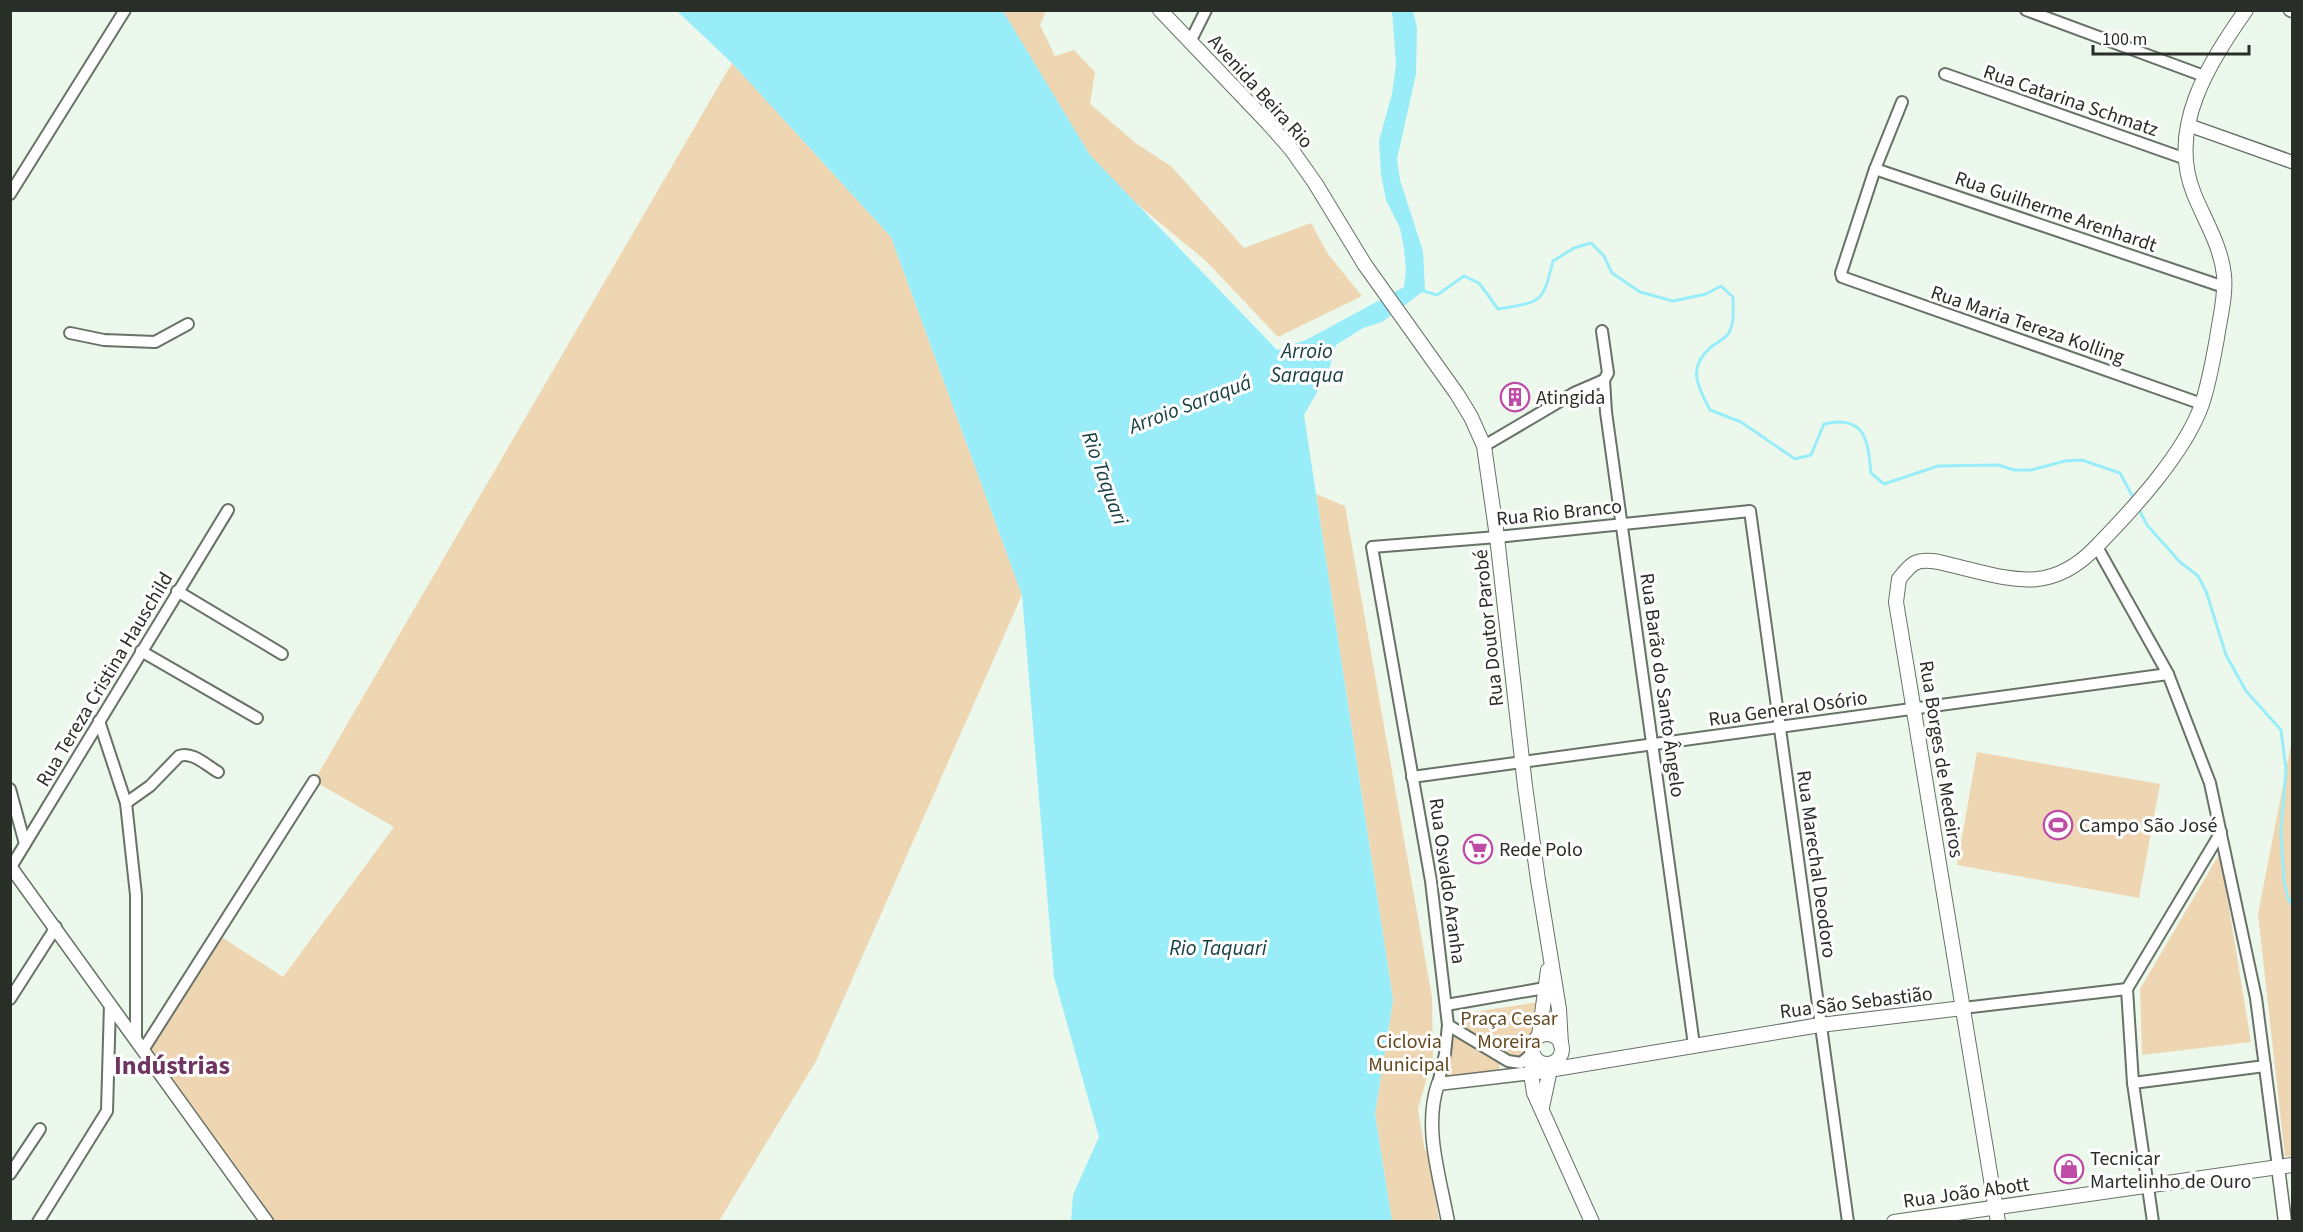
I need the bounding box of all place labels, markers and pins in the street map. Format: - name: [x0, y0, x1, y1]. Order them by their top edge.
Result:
- building icon: Atingida: [1499, 381, 1531, 413]
- place label: Atingida: [1536, 384, 1605, 412]
- sports icon: Campo São José: [2042, 809, 2074, 841]
- place label: Campo São José: [2079, 812, 2217, 840]
- supermarket icon: Rede Polo: [1462, 833, 1494, 865]
- place label: Rede Polo: [1499, 836, 1583, 864]
- place label: Tecnicar Martelinho de Ouro: [2090, 1145, 2251, 1196]
- shop icon: Tecnicar Martelinho de Ouro: [2053, 1153, 2085, 1185]

